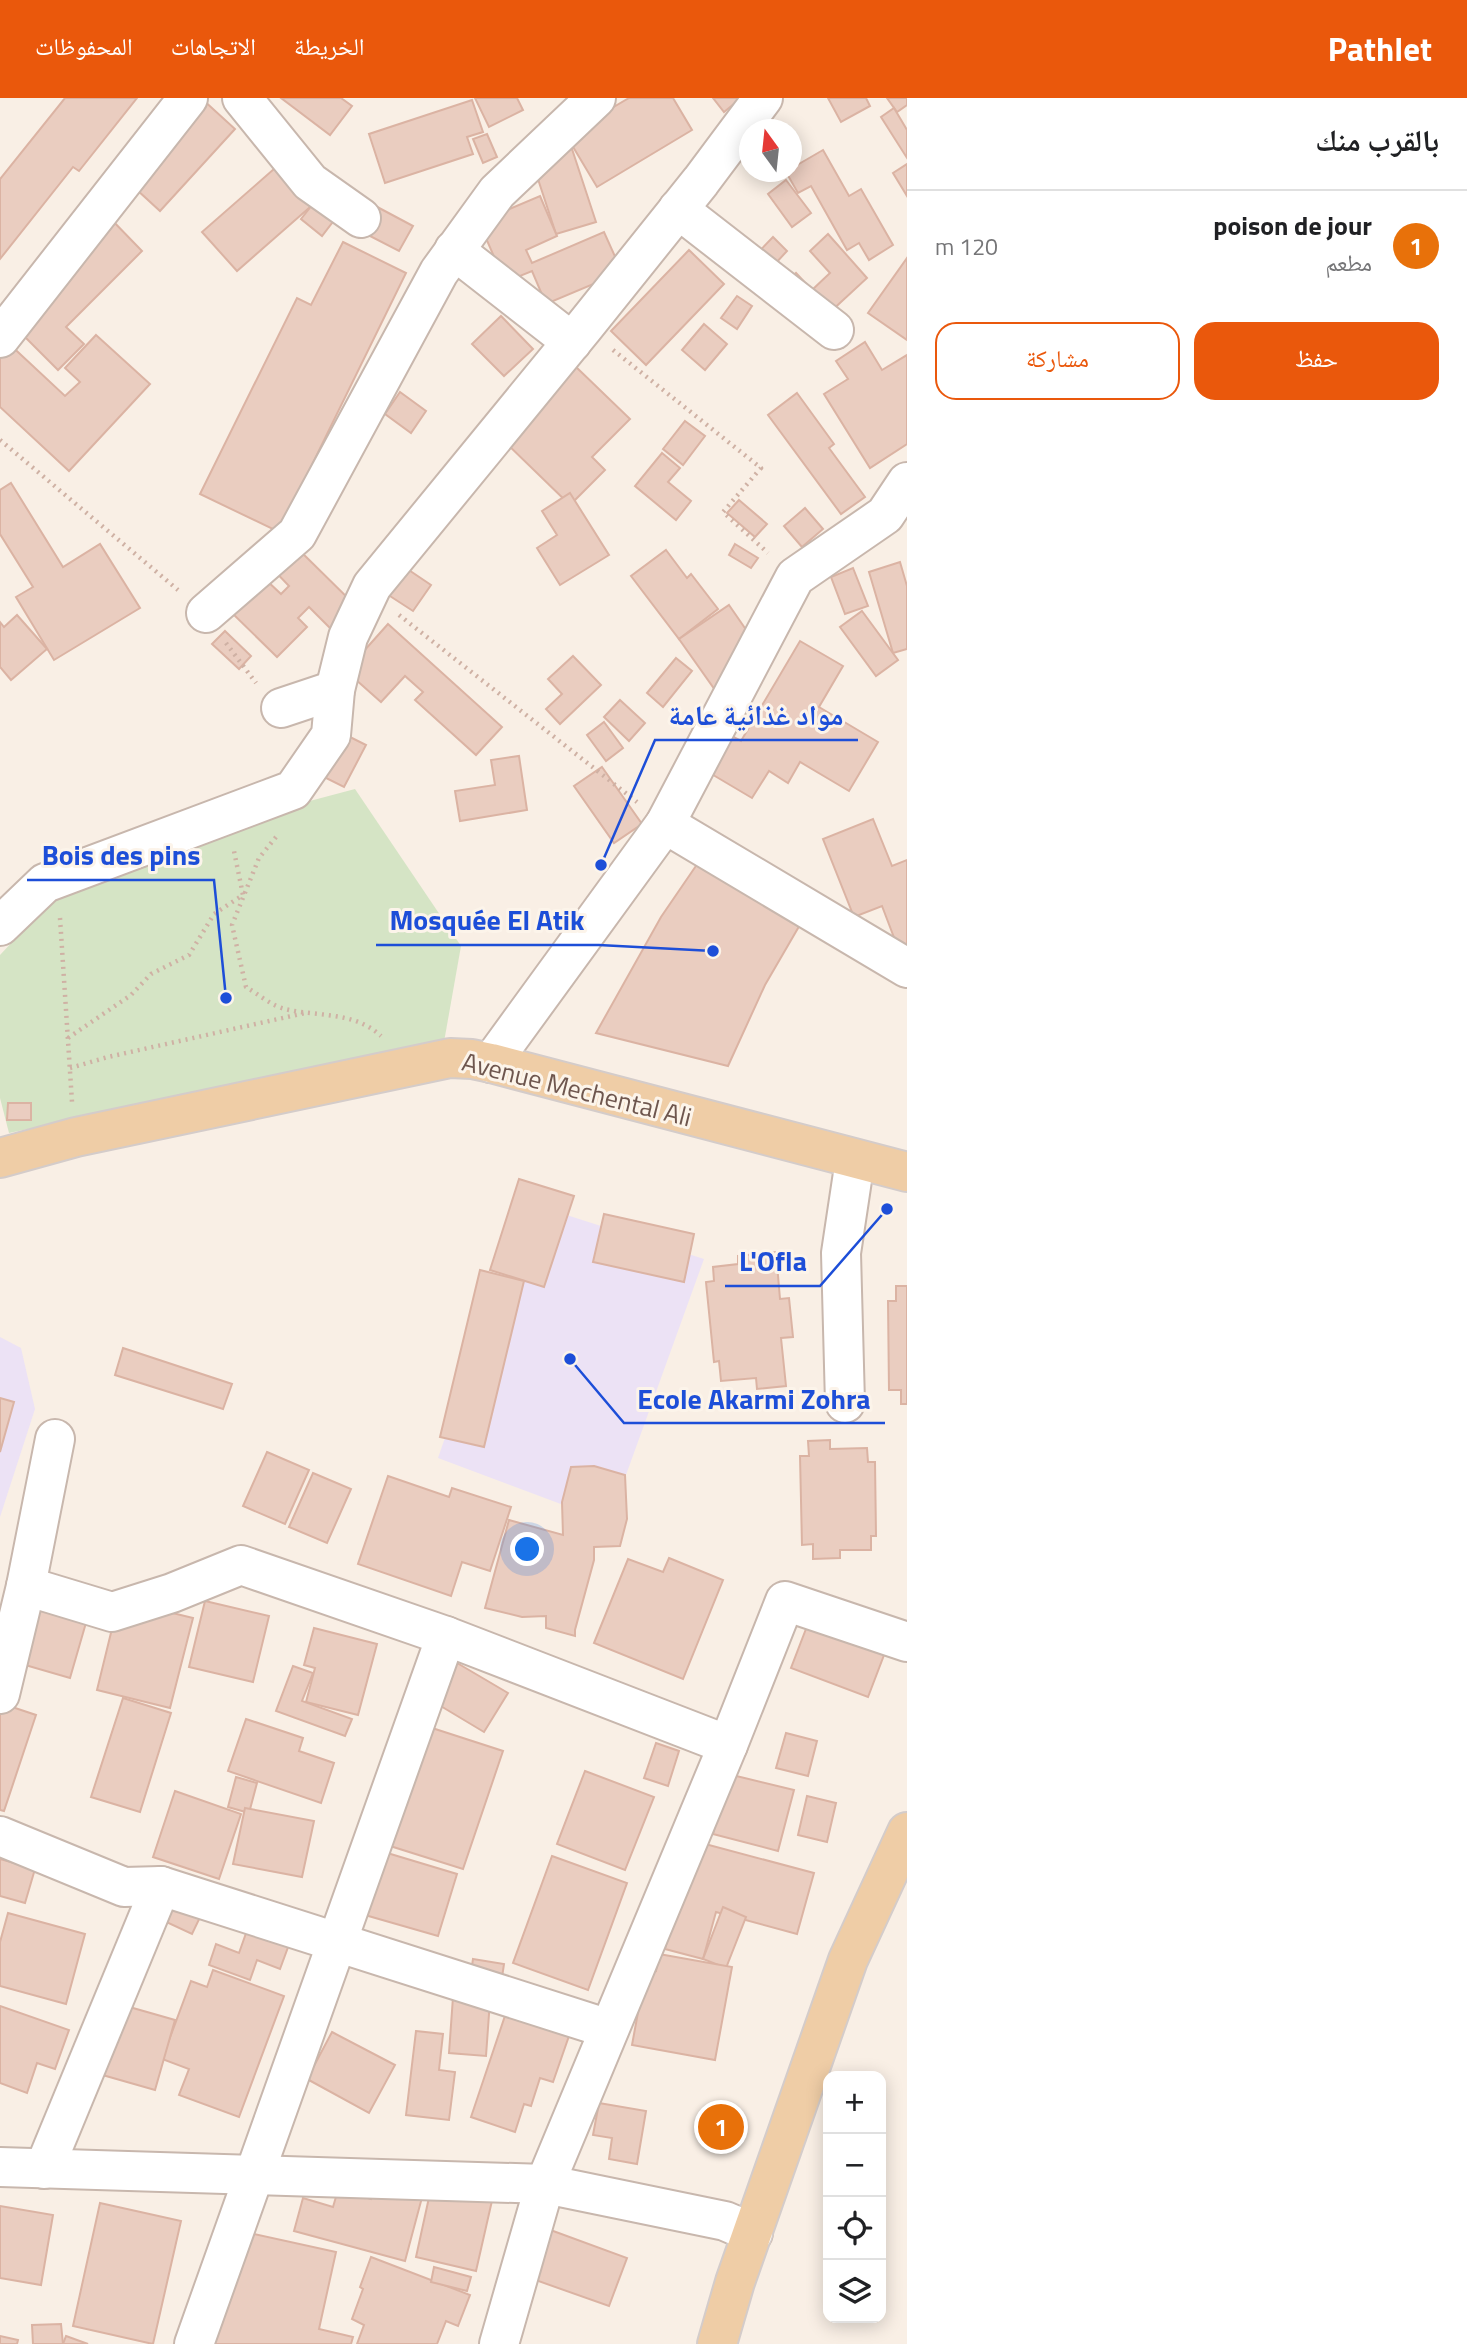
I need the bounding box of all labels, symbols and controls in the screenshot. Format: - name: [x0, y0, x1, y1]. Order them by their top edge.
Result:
- text: Pathlet: [1328, 24, 1432, 74]
- text: المحفوظات: [35, 28, 133, 64]
- text: الاتجاهات: [171, 28, 256, 64]
- text: الخريطة: [294, 28, 365, 64]
- text: بالقرب منك: [1315, 117, 1439, 163]
- north arrow: [739, 119, 802, 182]
- text: poison de jour: [1213, 206, 1372, 245]
- text: 120 m: [935, 229, 998, 264]
- text: 1: [1410, 229, 1422, 264]
- text: مطعم: [1325, 245, 1372, 280]
- button: مشاركة: [935, 322, 1180, 400]
- button: حفظ: [1194, 322, 1439, 400]
- callout: مواد غذائية عامة: [655, 691, 858, 740]
- text: مواد غذائية عامة: [668, 693, 844, 736]
- callout: Bois des pins: [27, 831, 214, 880]
- text: Bois des pins: [42, 833, 200, 876]
- callout: Mosquée El Atik: [376, 896, 599, 945]
- text: Mosquée El Atik: [390, 898, 585, 941]
- street label: Avenue Mechental Ali: [458, 1042, 696, 1136]
- callout: L'Ofla: [725, 1237, 820, 1286]
- text: L'Ofla: [739, 1239, 807, 1282]
- callout: Ecole Akarmi Zohra: [624, 1374, 885, 1423]
- text: Ecole Akarmi Zohra: [637, 1377, 871, 1420]
- your location: [510, 1532, 544, 1566]
- map controls: [823, 2071, 886, 2323]
- button: +: [823, 2071, 886, 2134]
- pin: 1: [698, 2101, 744, 2153]
- button: −: [823, 2134, 886, 2197]
- button: locate: [823, 2197, 886, 2260]
- button: layers: [823, 2260, 886, 2323]

